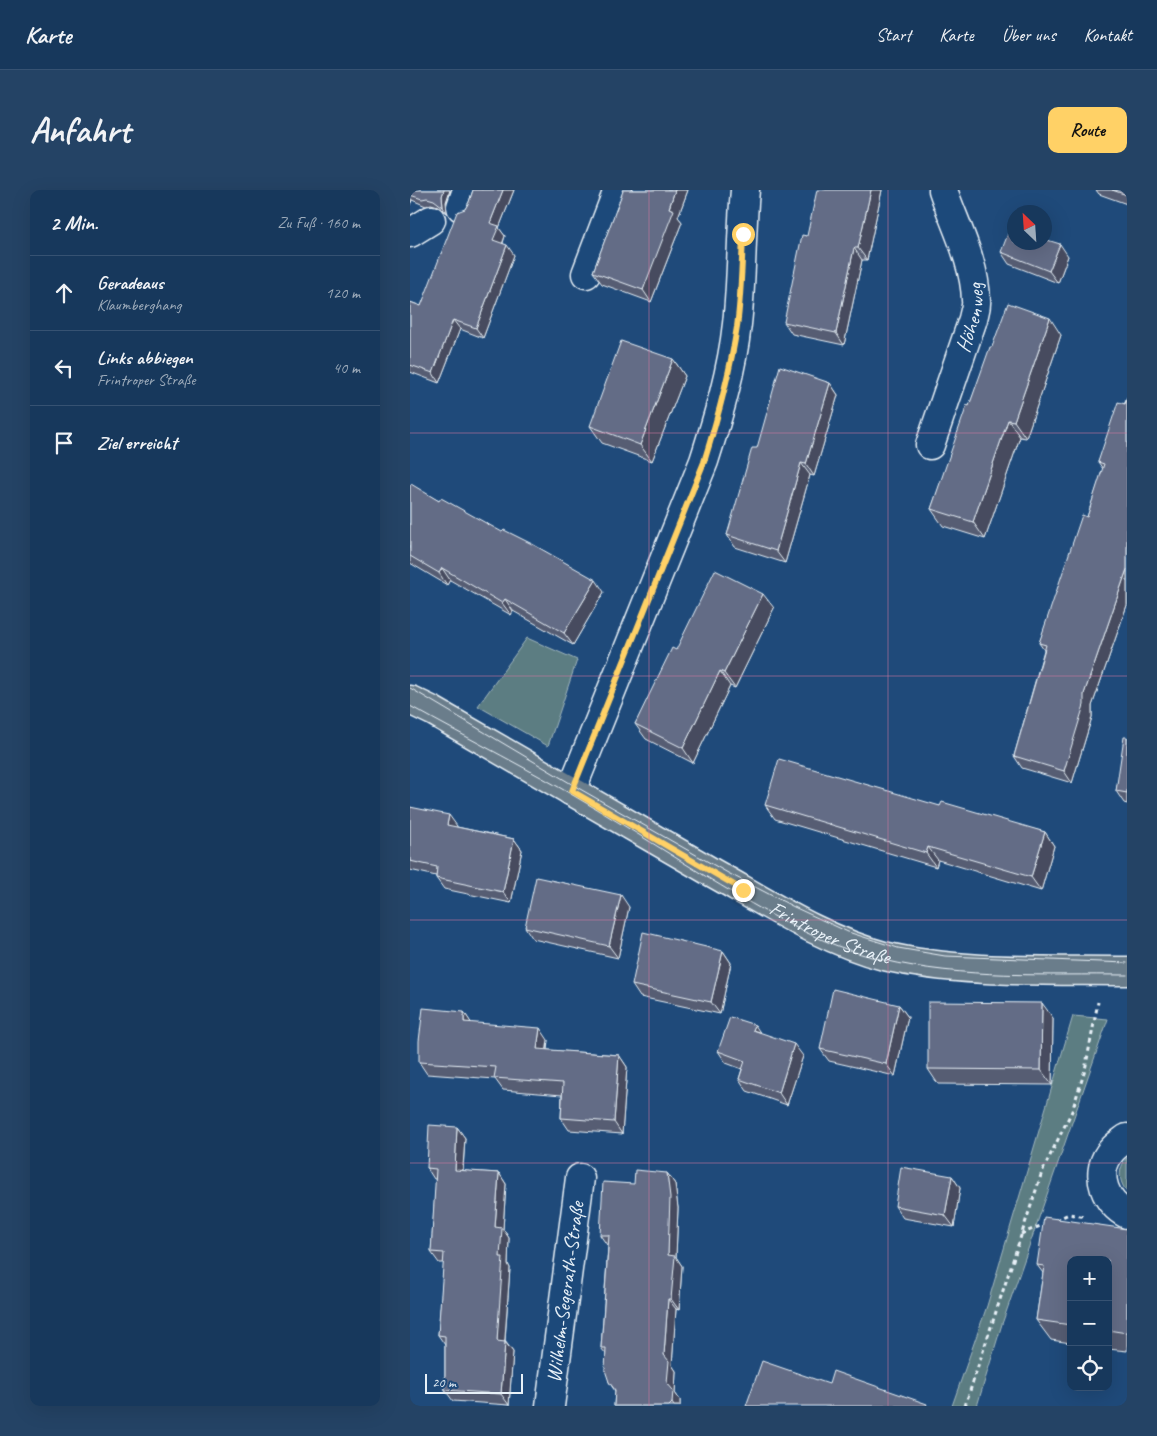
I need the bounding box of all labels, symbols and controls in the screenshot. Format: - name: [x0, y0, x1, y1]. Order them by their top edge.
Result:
- text: Karte: [25, 20, 72, 50]
- text: Start: [876, 24, 911, 46]
- text: Karte: [939, 24, 974, 46]
- text: Über uns: [1002, 24, 1056, 46]
- text: Kontakt: [1084, 24, 1132, 46]
- button: Route: [1048, 107, 1127, 153]
- text: Anfahrt: [30, 108, 130, 153]
- north arrow: [1007, 205, 1052, 250]
- text: 2 Min.: [50, 210, 98, 236]
- text: Zu Fuß · 160 m: [277, 213, 360, 233]
- route start: [732, 223, 755, 246]
- text: Geradeaus: [97, 271, 164, 295]
- icon: ahead: [50, 279, 78, 307]
- street label: Höhenweg: [950, 280, 989, 356]
- text: 120 m: [326, 283, 360, 303]
- text: Klaumberghang: [97, 295, 181, 315]
- text: Links abbiegen: [97, 346, 193, 370]
- icon: left: [50, 354, 78, 382]
- text: 40 m: [333, 358, 360, 378]
- text: Frintroper Straße: [97, 370, 195, 390]
- icon: arrive: [50, 429, 78, 457]
- text: Ziel erreicht: [97, 431, 177, 455]
- route end: [732, 879, 755, 902]
- street label: Frintroper Straße: [765, 895, 895, 971]
- street label: Wilhelm-Segerath-Straße: [540, 1198, 590, 1384]
- map controls: [1067, 1256, 1112, 1391]
- button: +: [1067, 1256, 1112, 1301]
- button: −: [1067, 1301, 1112, 1346]
- button: locate: [1067, 1346, 1112, 1391]
- scale bar: [425, 1371, 522, 1394]
- text: 20 m: [432, 1374, 456, 1391]

